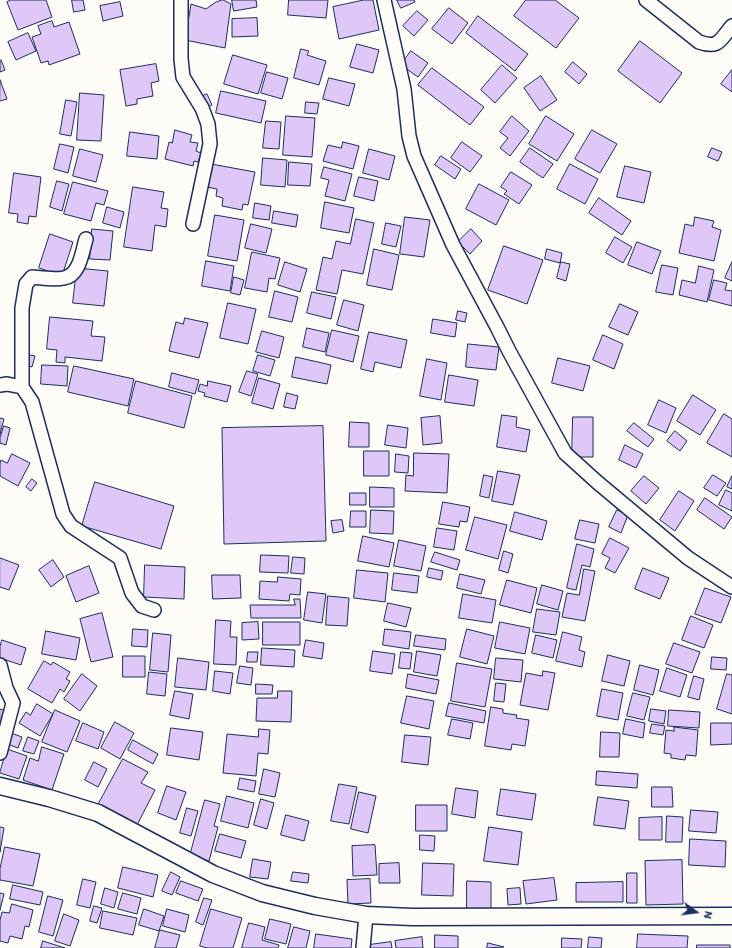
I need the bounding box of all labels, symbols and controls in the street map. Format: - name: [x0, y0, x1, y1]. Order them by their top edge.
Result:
- north arrow: [676, 892, 716, 932]
- text: N: [701, 910, 715, 920]

